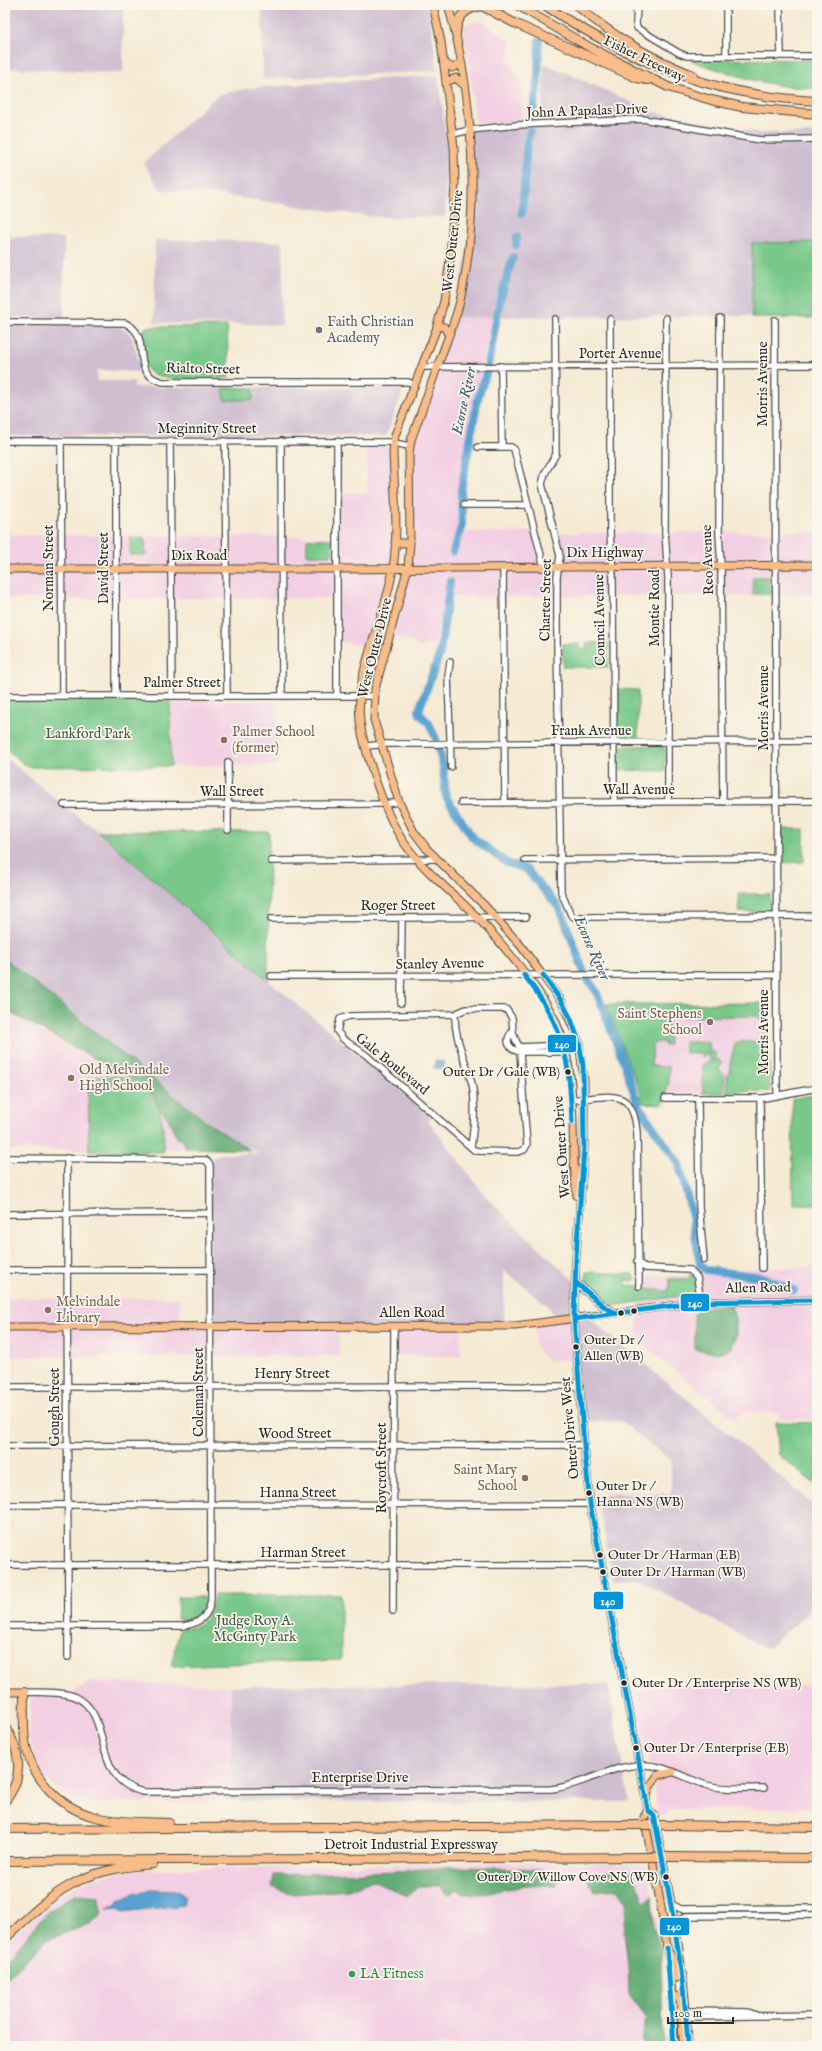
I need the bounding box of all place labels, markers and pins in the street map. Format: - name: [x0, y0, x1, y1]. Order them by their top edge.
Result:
- place label: Faith Christian Academy: [326, 313, 415, 347]
- marker: Faith Christian Academy: [314, 325, 324, 335]
- place label: Palmer School (former): [232, 723, 315, 757]
- marker: Palmer School (former): [219, 735, 229, 745]
- place label: Saint Stephens School: [618, 1005, 702, 1039]
- marker: Saint Stephens School: [705, 1017, 715, 1027]
- place label: Old Melvindale High School: [79, 1061, 170, 1095]
- place label: Outer Dr / Gale (WB): [443, 1064, 560, 1081]
- marker: Outer Dr / Gale (WB): [563, 1067, 573, 1077]
- marker: Old Melvindale High School: [66, 1073, 76, 1083]
- place label: Melvindale Library: [56, 1293, 121, 1327]
- marker: Melvindale Library: [43, 1305, 53, 1315]
- unlabelled marker: [629, 1306, 639, 1316]
- unlabelled marker: [616, 1308, 626, 1318]
- place label: Outer Dr / Allen (WB): [583, 1332, 645, 1365]
- marker: Outer Dr / Allen (WB): [571, 1342, 581, 1352]
- place label: Saint Mary School: [454, 1461, 517, 1495]
- marker: Saint Mary School: [520, 1473, 530, 1483]
- place label: Outer Dr / Hanna NS (WB): [596, 1478, 684, 1511]
- marker: Outer Dr / Hanna NS (WB): [584, 1488, 594, 1498]
- place label: Outer Dr / Harman (EB): [608, 1547, 740, 1564]
- marker: Outer Dr / Harman (EB): [595, 1550, 605, 1560]
- place label: Outer Dr / Harman (WB): [610, 1564, 746, 1581]
- marker: Outer Dr / Harman (WB): [598, 1567, 608, 1577]
- place label: Outer Dr / Enterprise NS (WB): [632, 1675, 801, 1692]
- marker: Outer Dr / Enterprise NS (WB): [619, 1678, 629, 1688]
- place label: Outer Dr / Enterprise (EB): [644, 1740, 789, 1757]
- marker: Outer Dr / Enterprise (EB): [631, 1743, 641, 1753]
- place label: Outer Dr / Willow Cove NS (WB): [477, 1869, 658, 1886]
- marker: Outer Dr / Willow Cove NS (WB): [661, 1872, 671, 1882]
- place label: LA Fitness: [360, 1965, 424, 1983]
- marker: LA Fitness: [347, 1969, 357, 1979]

